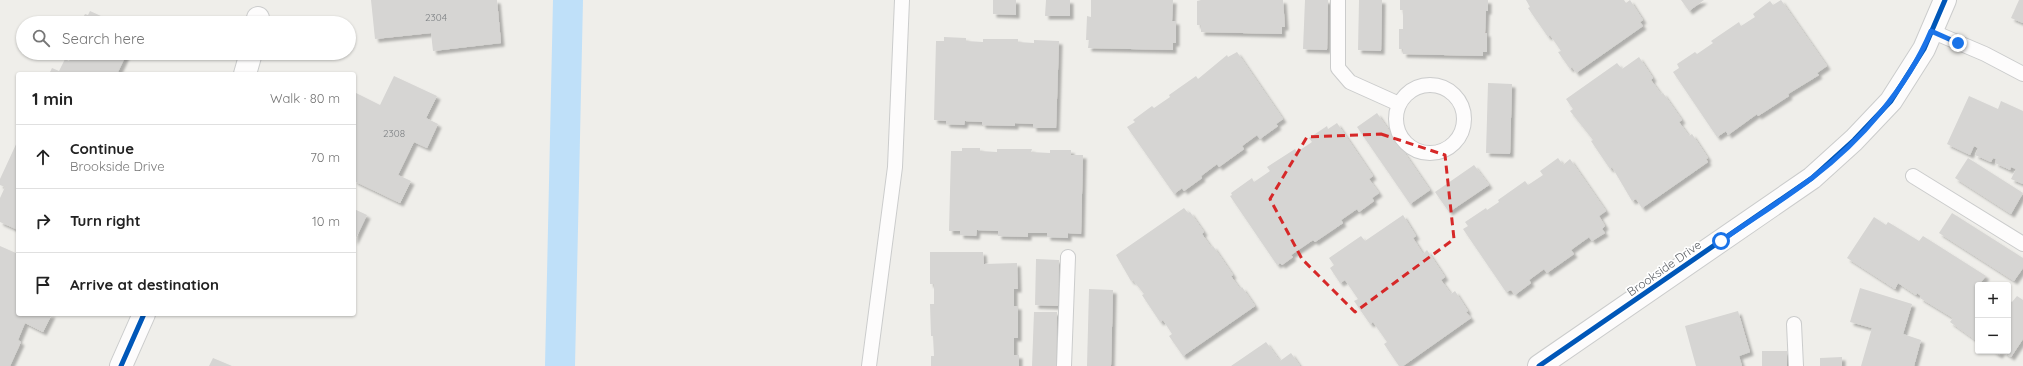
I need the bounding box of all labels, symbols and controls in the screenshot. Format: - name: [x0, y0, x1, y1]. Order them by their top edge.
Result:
- house number: 2304: [425, 11, 447, 24]
- search box: [16, 16, 356, 60]
- icon: search: [30, 27, 52, 49]
- text: Search here: [62, 29, 145, 48]
- route end: [1949, 34, 1967, 52]
- text: 1 min: [32, 88, 73, 109]
- text: Walk · 80 m: [270, 90, 340, 106]
- house number: 2308: [383, 127, 405, 140]
- text: Continue: [70, 139, 134, 158]
- icon: ahead: [32, 146, 54, 168]
- text: 70 m: [310, 149, 340, 165]
- text: Brookside Drive: [70, 158, 165, 174]
- icon: right: [32, 210, 54, 232]
- text: Turn right: [70, 211, 141, 230]
- text: 10 m: [312, 213, 340, 229]
- route start: [1712, 232, 1730, 250]
- street label: Brookside Drive: [1624, 237, 1704, 299]
- icon: arrive: [32, 274, 54, 296]
- text: Arrive at destination: [70, 275, 219, 294]
- map controls: [1975, 282, 2011, 354]
- button: +: [1975, 282, 2011, 318]
- button: −: [1975, 318, 2011, 354]

